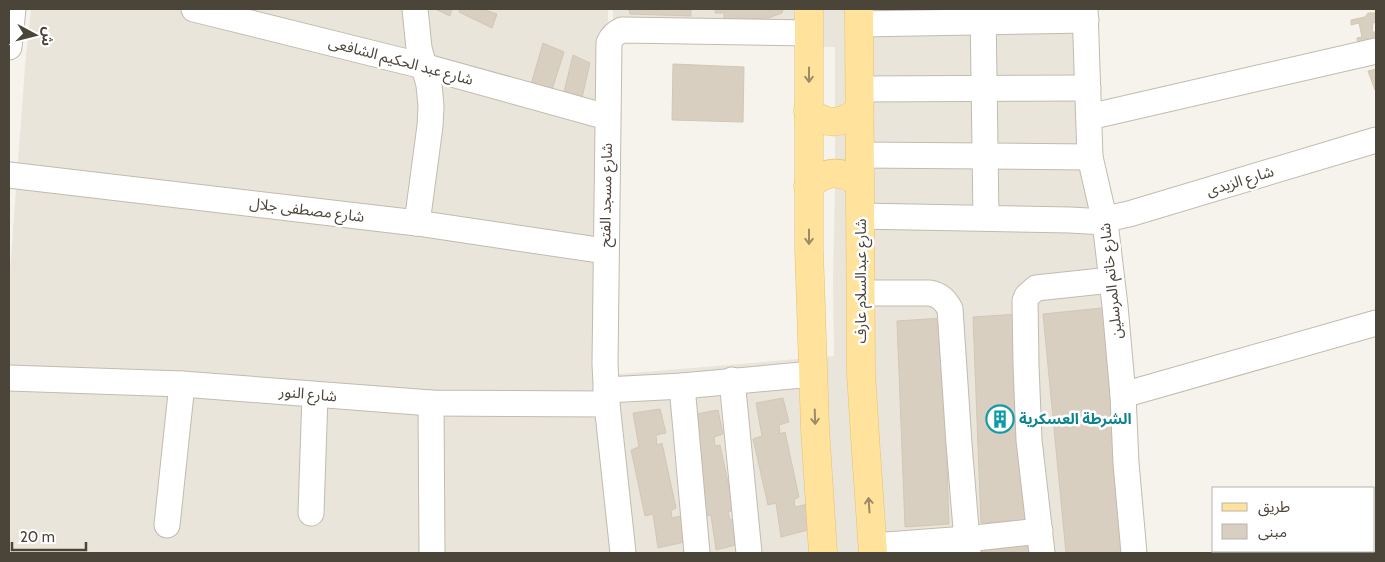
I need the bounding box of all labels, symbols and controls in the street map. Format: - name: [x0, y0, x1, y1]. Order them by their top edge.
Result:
- north arrow: [10, 10, 60, 60]
- text: ش: [38, 26, 58, 47]
- street label: شارع عبد الحكيم الشافعى: [326, 33, 475, 92]
- one-way arrow: [804, 66, 814, 83]
- street label: شارع مسجد الفتح: [596, 142, 619, 247]
- street label: شارع الزيدى: [1204, 162, 1277, 203]
- street label: شارع مصطفى جلال: [248, 194, 366, 229]
- street label: شارع عبدالسلام عارف: [852, 218, 873, 343]
- street label: شارع خاتم المرسلين: [1096, 222, 1129, 340]
- one-way arrow: [804, 229, 814, 245]
- street label: شارع النور: [277, 382, 338, 408]
- building icon: الشرطة العسكرية: [985, 404, 1015, 434]
- one-way arrow: [810, 409, 820, 425]
- place label: الشرطة العسكرية: [1019, 410, 1132, 428]
- legend: [1212, 487, 1375, 552]
- one-way arrow: [865, 497, 874, 513]
- text: طريق: [1258, 498, 1290, 517]
- scale bar: [12, 520, 86, 552]
- text: مبنى: [1258, 523, 1287, 541]
- text: 20 m: [20, 528, 55, 546]

